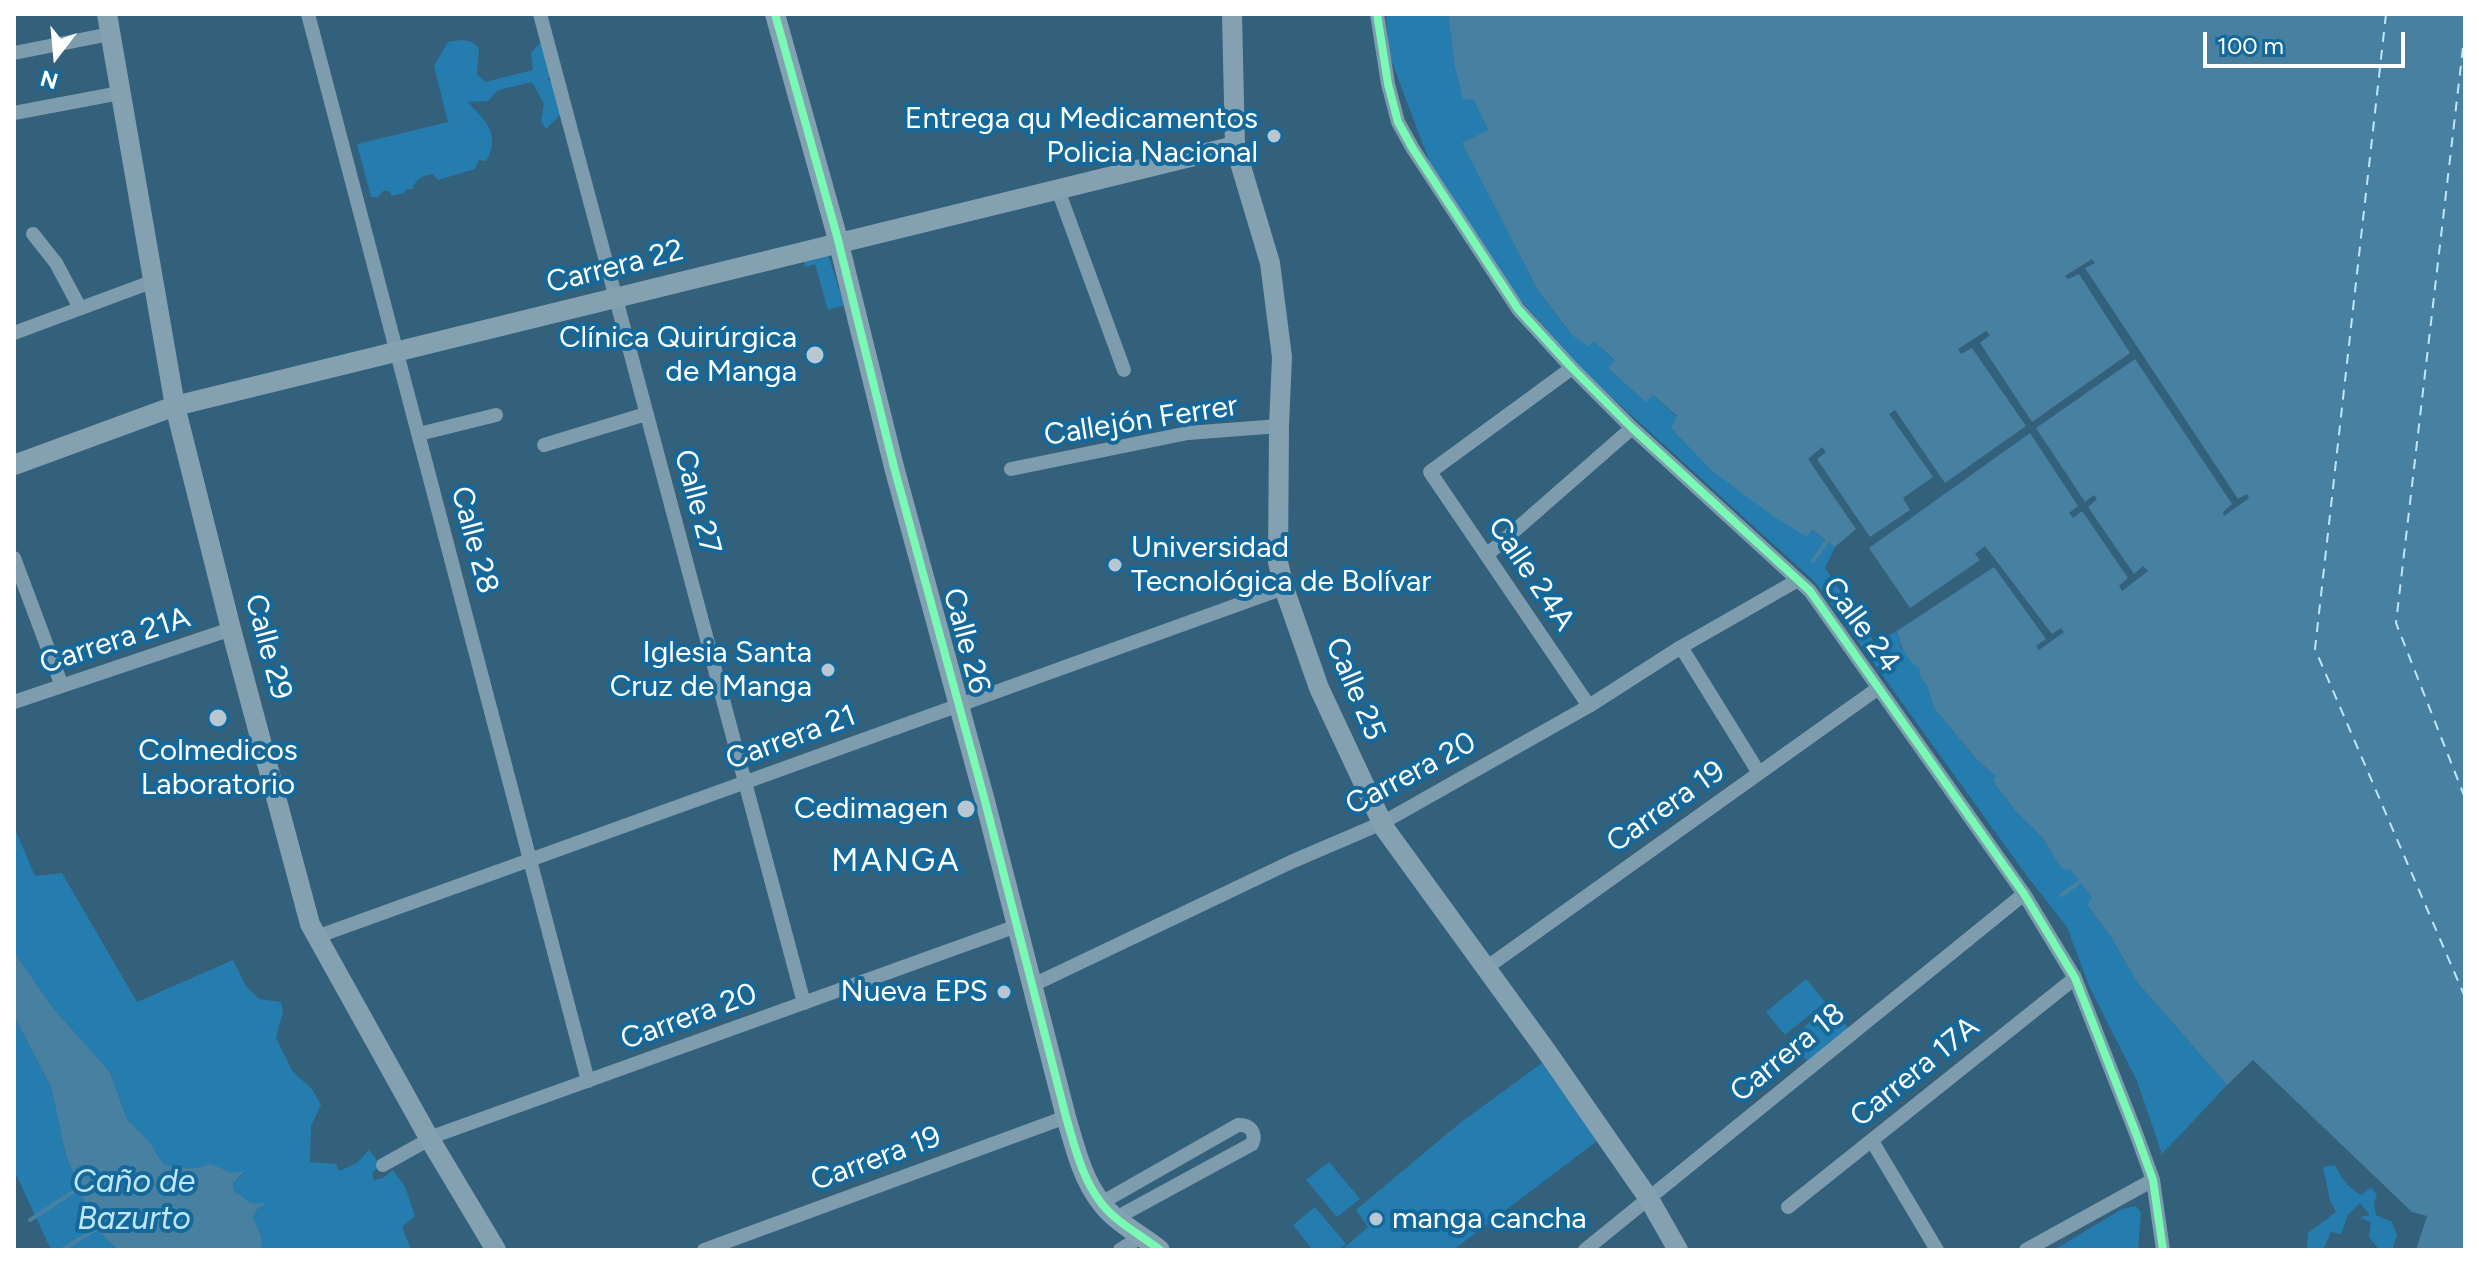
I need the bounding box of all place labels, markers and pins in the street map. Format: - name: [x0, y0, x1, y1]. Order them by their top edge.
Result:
- place label: Entrega qu Medicamentos Policia Nacional: [905, 101, 1258, 172]
- marker: Entrega qu Medicamentos Policia Nacional: [1265, 127, 1283, 145]
- place label: Clínica Quirúrgica de Manga: [559, 320, 797, 390]
- marker: Clínica Quirúrgica de Manga: [804, 344, 826, 366]
- place label: Universidad Tecnológica de Bolívar: [1131, 530, 1431, 600]
- marker: Universidad Tecnológica de Bolívar: [1106, 556, 1124, 574]
- place label: Iglesia Santa Cruz de Manga: [610, 635, 812, 706]
- marker: Iglesia Santa Cruz de Manga: [819, 661, 837, 679]
- marker: Colmedicos Laboratorio: [207, 707, 229, 729]
- place label: Colmedicos Laboratorio: [138, 733, 298, 804]
- place label: Cedimagen: [794, 791, 948, 827]
- marker: Cedimagen: [955, 798, 977, 820]
- place label: Nueva EPS: [841, 974, 988, 1010]
- marker: Nueva EPS: [995, 983, 1013, 1001]
- place label: manga cancha: [1392, 1201, 1586, 1237]
- marker: manga cancha: [1367, 1210, 1385, 1228]

